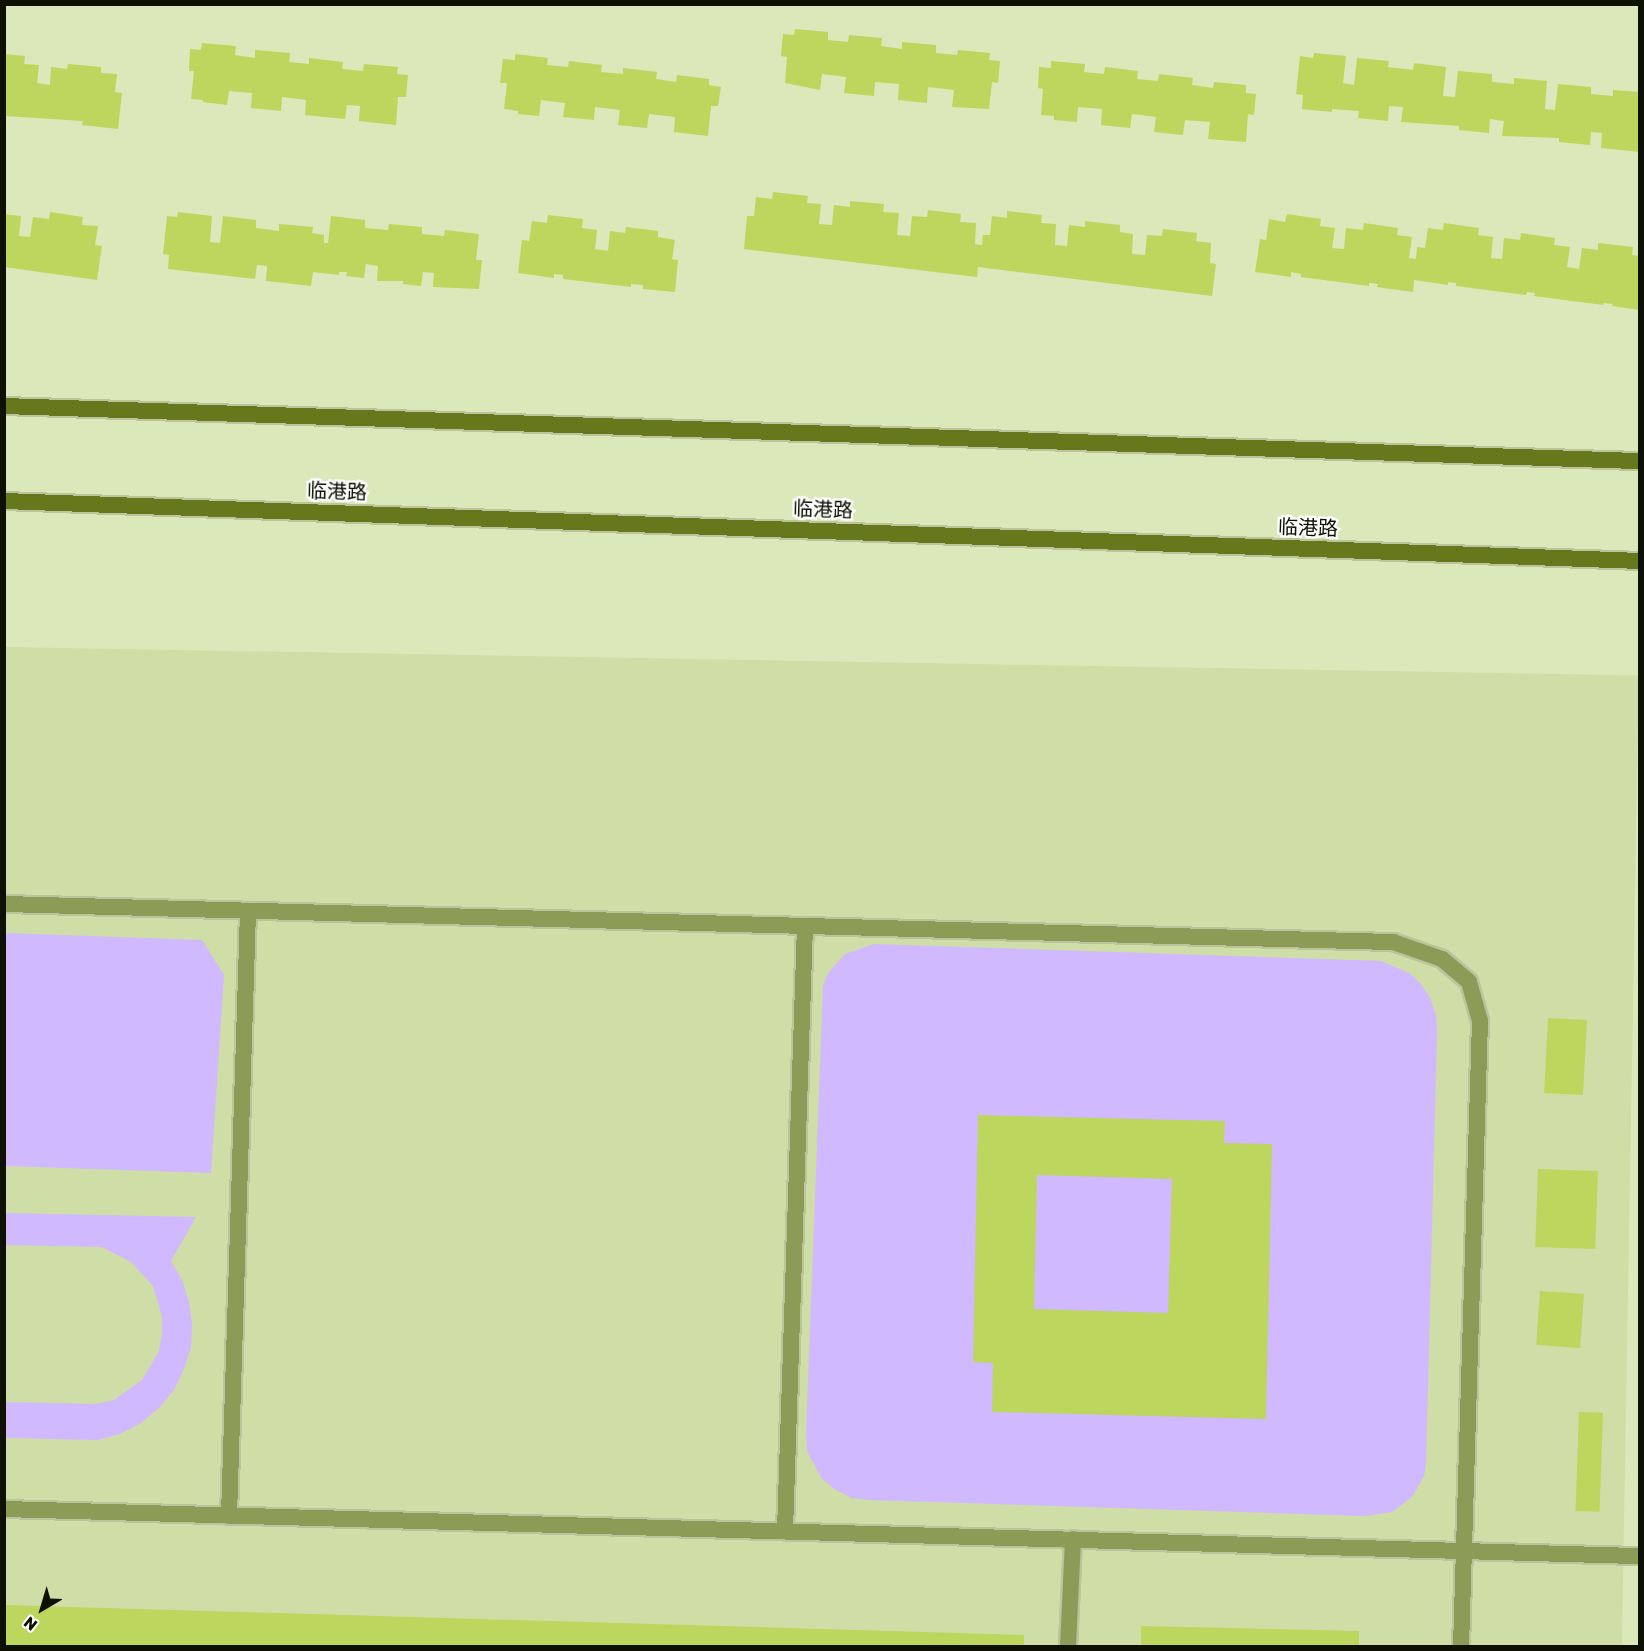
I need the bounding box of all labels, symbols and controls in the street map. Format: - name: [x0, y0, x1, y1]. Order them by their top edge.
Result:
- street label: 临港路: [307, 479, 367, 505]
- street label: 临港路: [793, 497, 853, 523]
- street label: 临港路: [1278, 515, 1338, 541]
- north arrow: [12, 1579, 72, 1639]
- text: N: [20, 1613, 41, 1635]

